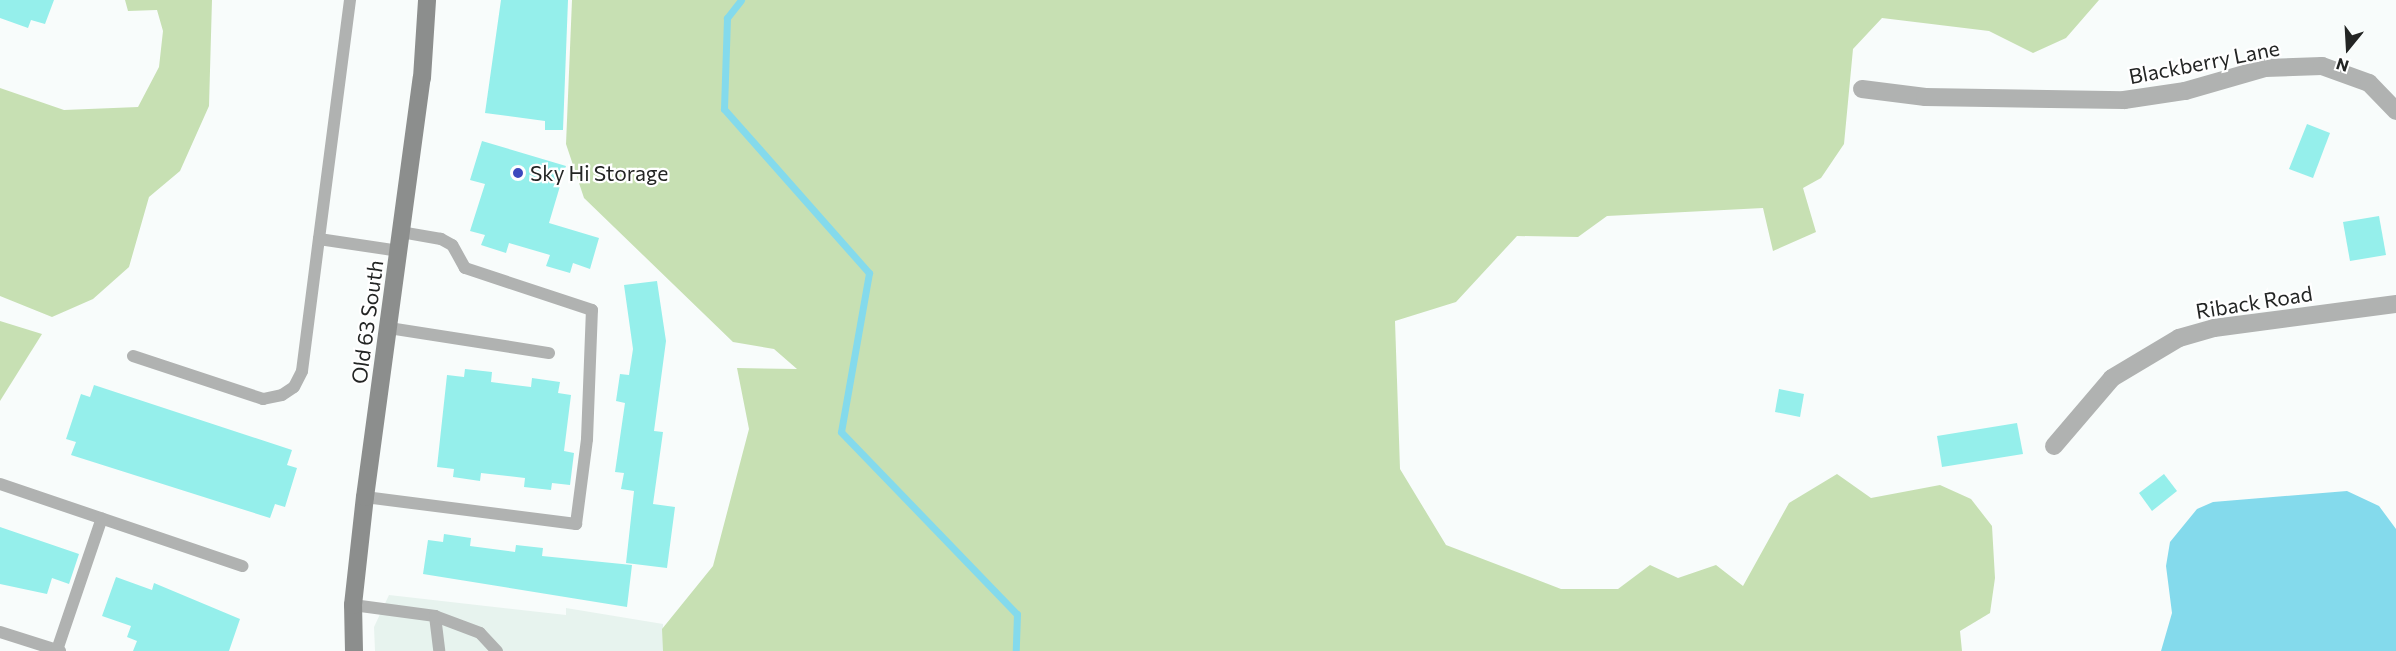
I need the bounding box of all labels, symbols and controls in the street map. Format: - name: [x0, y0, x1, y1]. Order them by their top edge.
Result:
- north arrow: [2318, 18, 2378, 78]
- street label: Blackberry Lane: [2127, 35, 2281, 89]
- text: N: [2334, 55, 2351, 76]
- place label: Sky Hi Storage: [530, 160, 668, 186]
- marker: Sky Hi Storage: [511, 166, 525, 180]
- street label: Old 63 South: [346, 259, 388, 385]
- street label: Riback Road: [2194, 280, 2314, 324]

